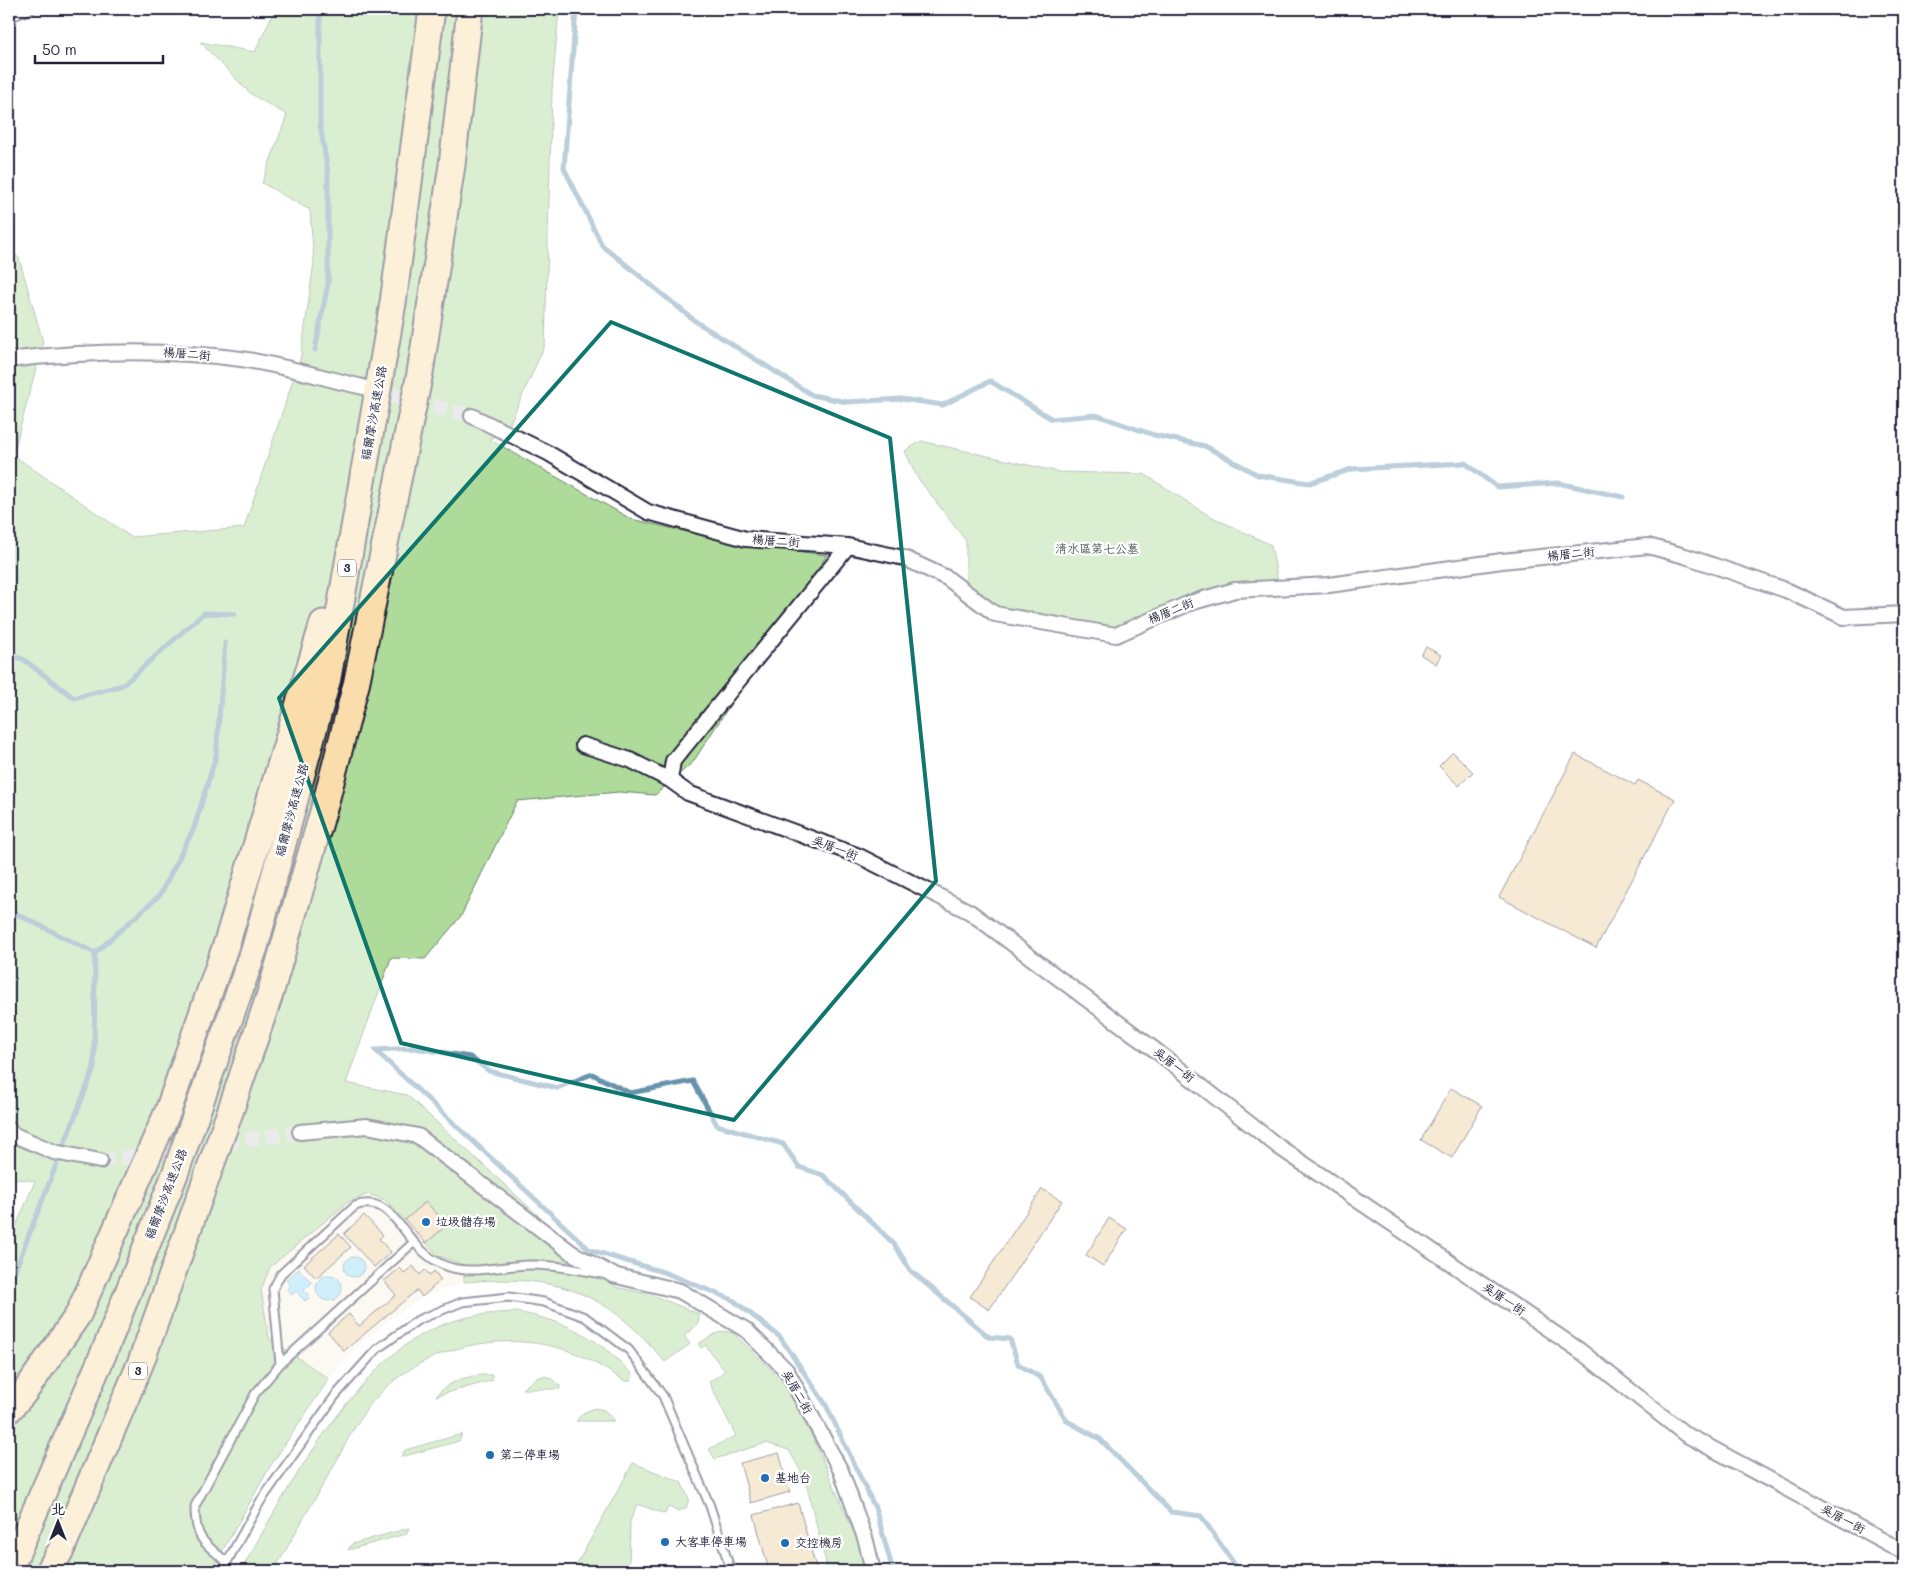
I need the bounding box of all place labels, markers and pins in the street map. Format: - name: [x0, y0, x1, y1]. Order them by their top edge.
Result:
- place label: 垃圾儲存場: [436, 1213, 496, 1229]
- marker: 垃圾儲存場: [420, 1216, 432, 1228]
- place label: 第二停車場: [500, 1446, 560, 1462]
- marker: 第二停車場: [484, 1449, 496, 1461]
- place label: 基地台: [775, 1469, 811, 1485]
- marker: 基地台: [759, 1472, 771, 1484]
- place label: 大客車停車場: [675, 1533, 747, 1549]
- place label: 交控機房: [795, 1534, 843, 1550]
- marker: 大客車停車場: [659, 1536, 671, 1548]
- marker: 交控機房: [779, 1537, 791, 1549]

